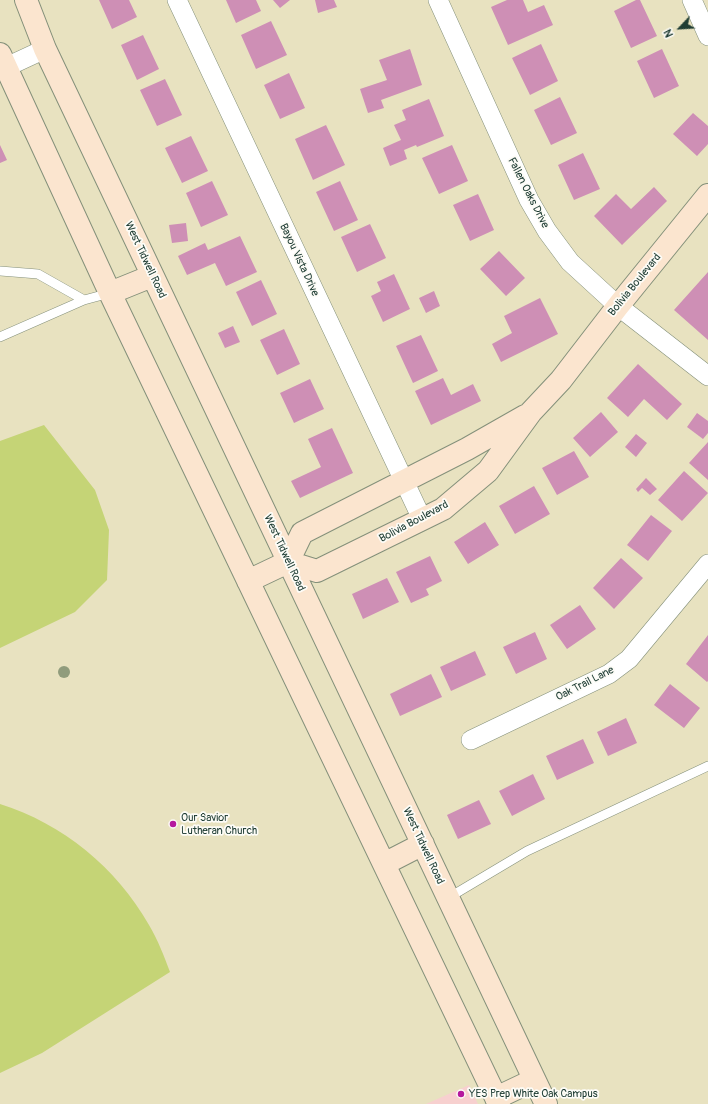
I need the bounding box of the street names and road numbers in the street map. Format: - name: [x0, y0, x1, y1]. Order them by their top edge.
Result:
- street label: Fallen Oaks Drive: [505, 155, 551, 231]
- street label: West Tidwell Road: [121, 219, 169, 301]
- street label: Bayou Vista Drive: [276, 222, 322, 298]
- street label: Bolivia Boulevard: [606, 251, 664, 319]
- street label: Bolivia Boulevard: [377, 498, 451, 546]
- street label: West Tidwell Road: [260, 512, 308, 594]
- street label: Oak Trail Lane: [554, 664, 616, 704]
- street label: West Tidwell Road: [399, 805, 447, 887]

